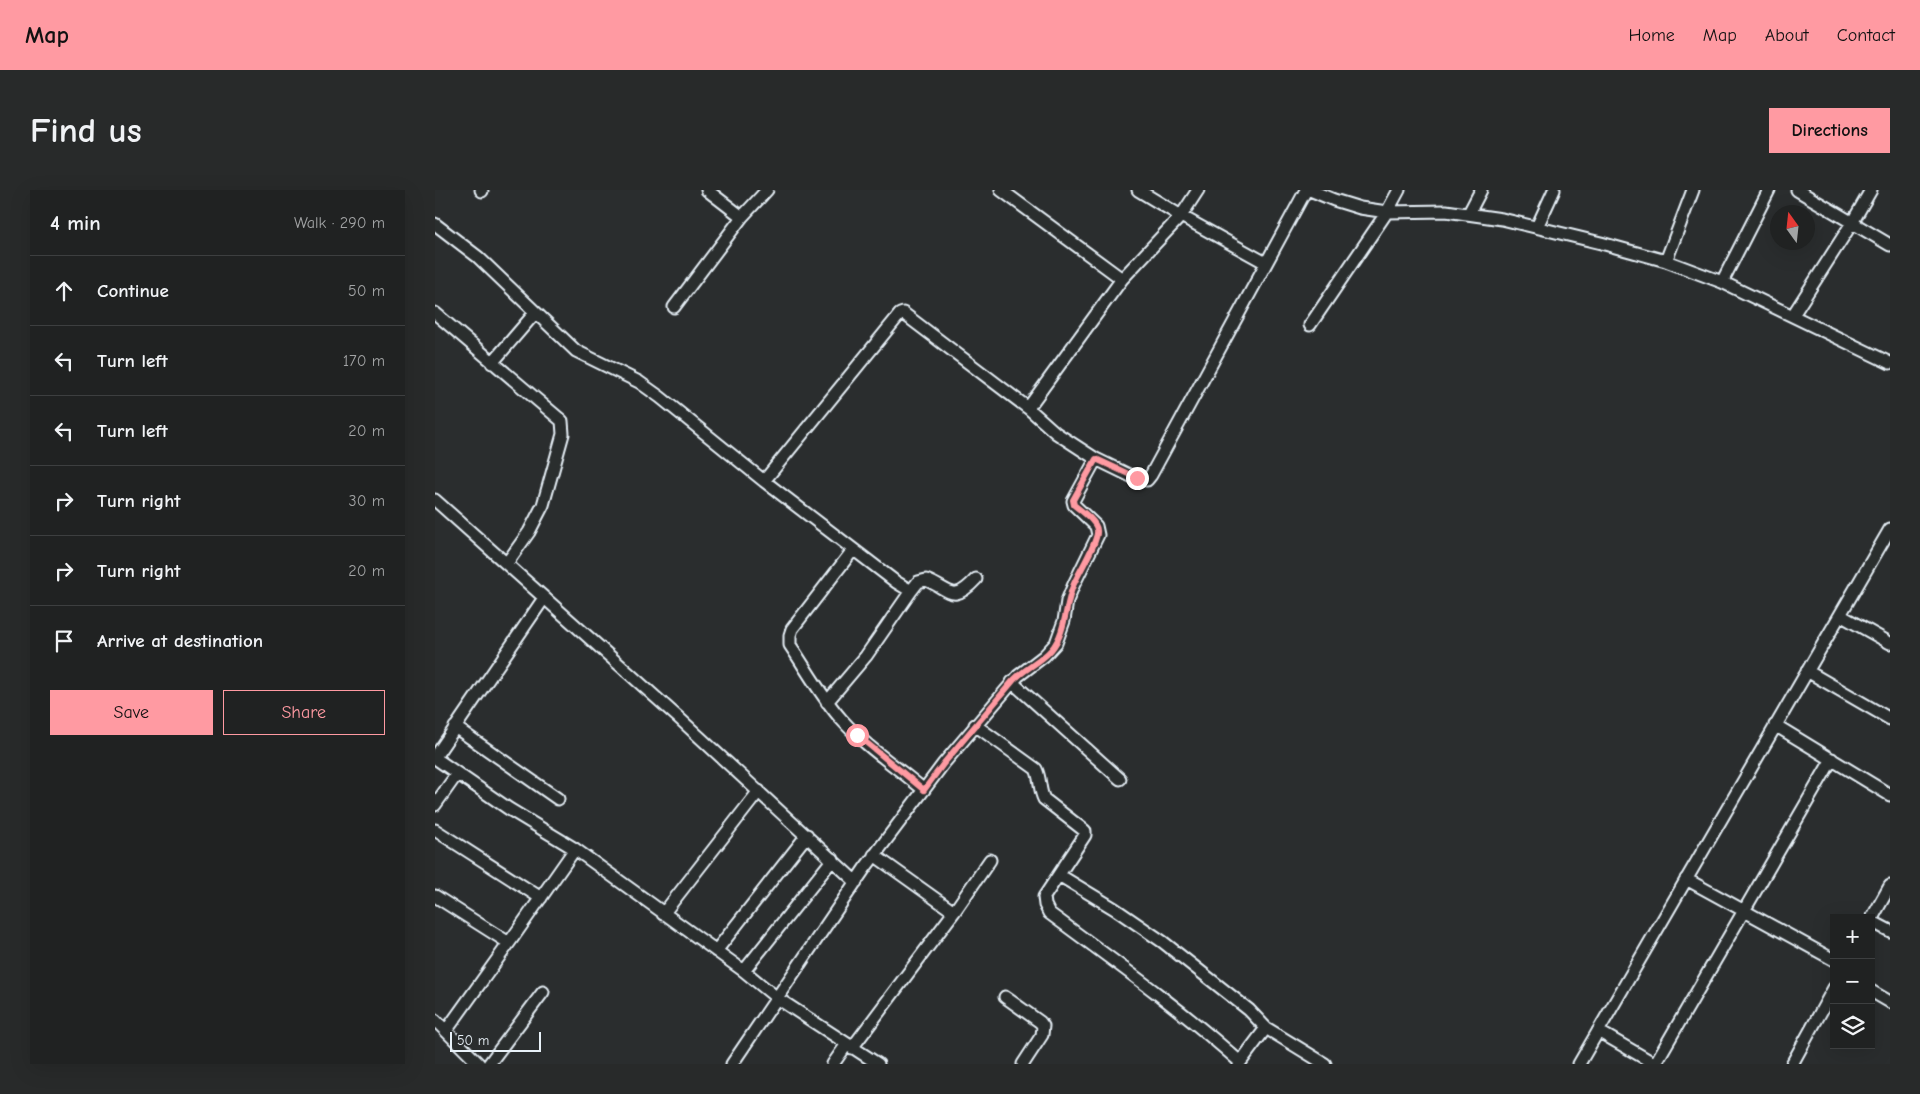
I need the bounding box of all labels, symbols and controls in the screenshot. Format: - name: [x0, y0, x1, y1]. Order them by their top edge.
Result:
- text: Map: [25, 21, 69, 49]
- text: Home: [1628, 25, 1675, 46]
- text: Map: [1703, 25, 1737, 46]
- text: About: [1765, 25, 1809, 46]
- text: Contact: [1837, 25, 1895, 46]
- button: Directions: [1769, 108, 1890, 153]
- text: Find us: [30, 110, 142, 151]
- north arrow: [1770, 205, 1815, 250]
- text: 4 min: [50, 211, 101, 235]
- text: Walk · 290 m: [294, 214, 385, 232]
- icon: ahead: [50, 277, 78, 305]
- text: Continue: [97, 280, 169, 302]
- text: 50 m: [348, 282, 385, 300]
- icon: left: [50, 347, 78, 375]
- text: Turn left: [97, 350, 168, 372]
- text: 170 m: [343, 352, 385, 370]
- icon: left: [50, 417, 78, 445]
- text: Turn left: [97, 420, 168, 442]
- text: 20 m: [348, 422, 385, 440]
- route end: [1126, 467, 1149, 490]
- icon: right: [50, 487, 78, 515]
- text: Turn right: [97, 490, 181, 512]
- text: 30 m: [349, 492, 385, 510]
- icon: right: [50, 557, 78, 585]
- text: Turn right: [97, 560, 181, 582]
- text: 20 m: [348, 562, 385, 580]
- icon: arrive: [50, 627, 78, 655]
- text: Arrive at destination: [97, 630, 263, 652]
- button: Save: [50, 690, 213, 735]
- button: Share: [223, 690, 385, 735]
- route start: [846, 724, 869, 747]
- map controls: [1830, 914, 1875, 1049]
- button: +: [1830, 914, 1875, 959]
- button: −: [1830, 959, 1875, 1004]
- button: layers: [1830, 1004, 1875, 1049]
- scale bar: [450, 1029, 541, 1052]
- text: 50 m: [457, 1032, 489, 1049]

